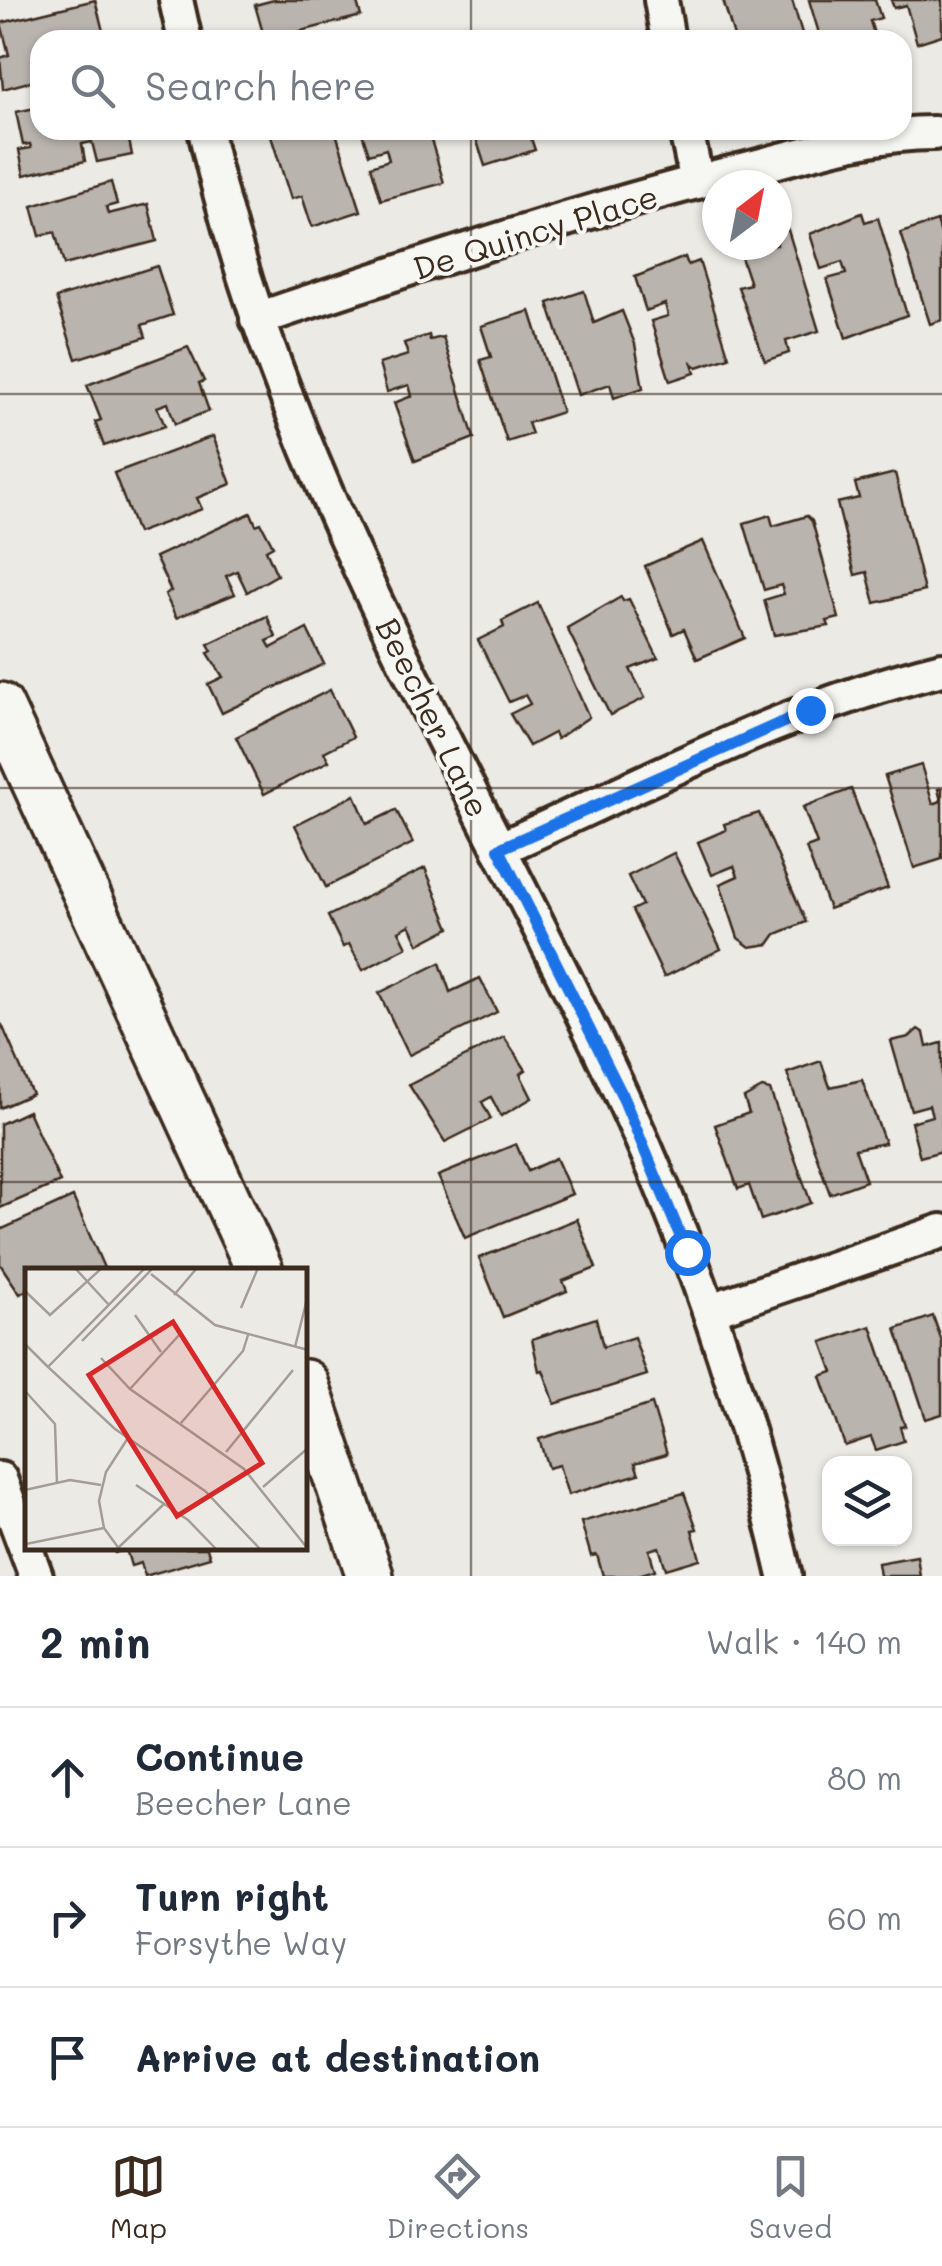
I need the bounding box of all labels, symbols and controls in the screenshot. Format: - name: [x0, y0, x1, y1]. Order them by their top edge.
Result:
- search box: [30, 30, 912, 140]
- icon: search: [65, 58, 120, 113]
- text: Search here: [145, 60, 376, 110]
- north arrow: [702, 170, 792, 260]
- street label: De Quincy Place: [407, 174, 663, 289]
- street label: Beecher Lane: [368, 610, 500, 824]
- route end: [788, 688, 834, 734]
- route start: [665, 1230, 711, 1276]
- inset map: [25, 1268, 308, 1551]
- map controls: [822, 1456, 912, 1546]
- button: layers: [822, 1456, 912, 1546]
- text: 2 min: [40, 1614, 150, 1669]
- text: Walk · 140 m: [706, 1620, 902, 1662]
- text: Continue: [135, 1731, 304, 1781]
- icon: ahead: [40, 1750, 95, 1805]
- text: 80 m: [827, 1756, 902, 1798]
- text: Beecher Lane: [135, 1781, 352, 1823]
- text: Turn right: [135, 1871, 329, 1921]
- icon: right: [40, 1890, 95, 1945]
- text: 60 m: [827, 1896, 902, 1938]
- text: Forsythe Way: [135, 1921, 347, 1963]
- icon: arrive: [40, 2030, 95, 2085]
- text: Arrive at destination: [135, 2032, 540, 2082]
- tab: Map: [110, 2149, 167, 2245]
- tab: Directions: [387, 2149, 529, 2245]
- tab: Saved: [749, 2149, 832, 2245]

